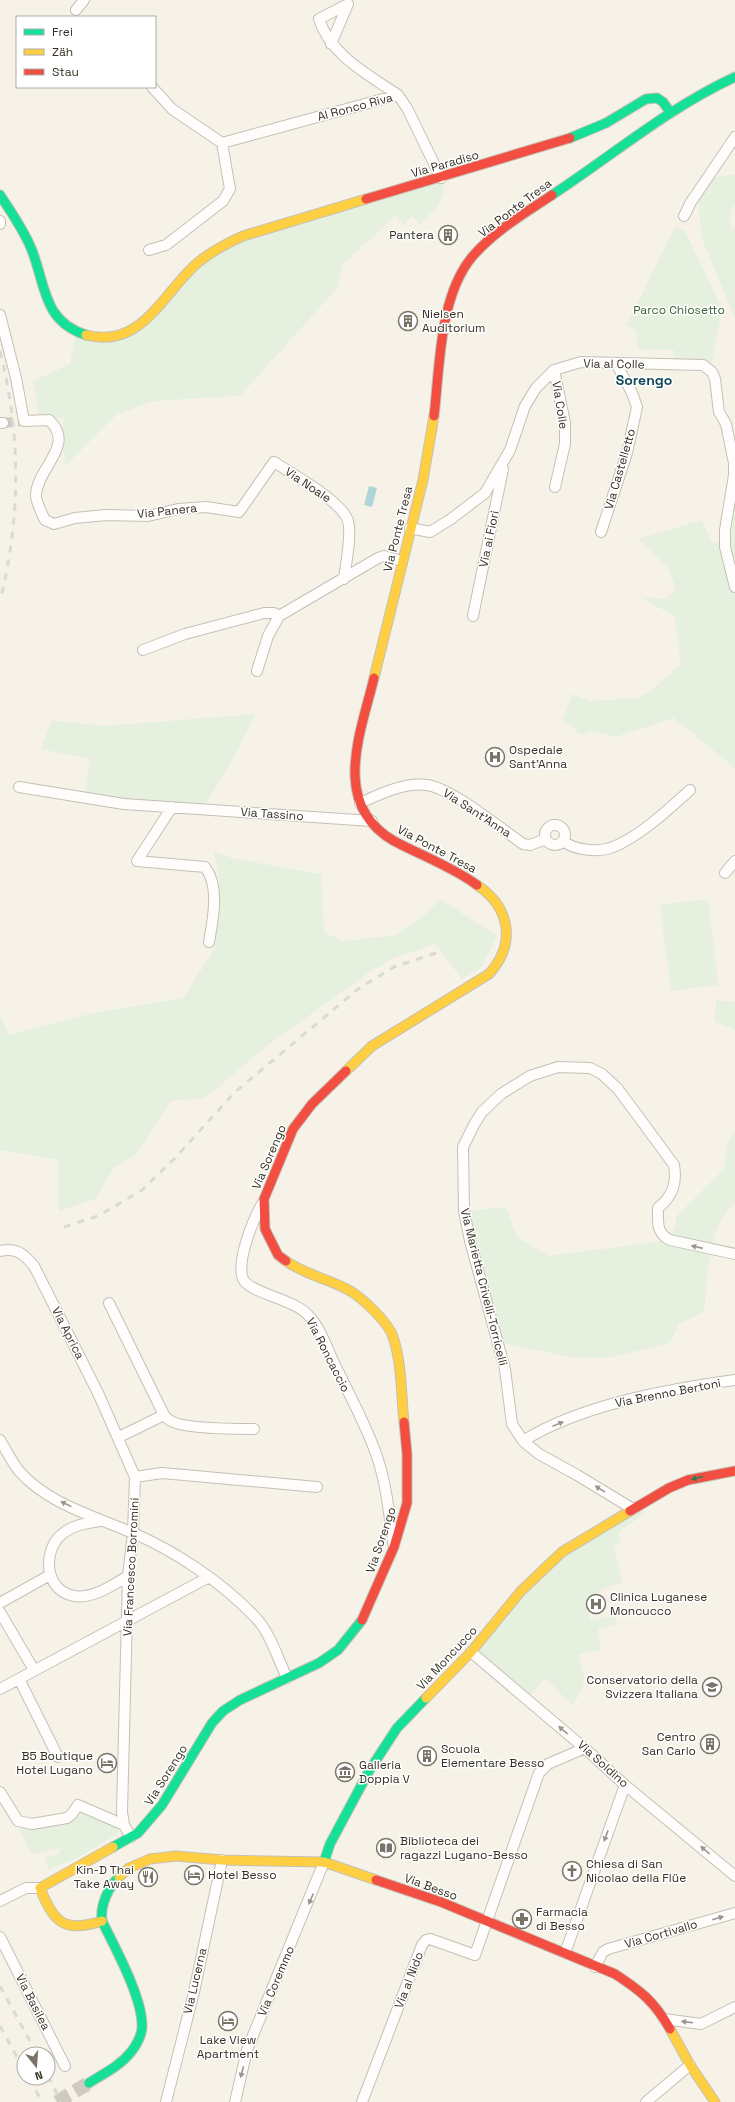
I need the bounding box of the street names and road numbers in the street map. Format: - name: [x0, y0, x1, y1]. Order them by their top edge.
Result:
- street label: Al Ronco Riva: [316, 89, 394, 125]
- street label: Via Paradiso: [409, 147, 481, 181]
- street label: Via Ponte Tresa: [475, 175, 555, 241]
- street label: Via al Colle: [583, 355, 645, 373]
- street label: Via Colle: [548, 380, 572, 430]
- street label: Via Castelletto: [601, 427, 639, 511]
- street label: Via Noale: [282, 464, 334, 506]
- street label: Via Ponte Tresa: [380, 484, 416, 574]
- street label: Via Panera: [136, 500, 198, 522]
- street label: Via ai Fiori: [475, 509, 503, 569]
- street label: Via Sant'Anna: [440, 785, 514, 841]
- street label: Via Tassino: [240, 804, 304, 824]
- street label: Via Ponte Tresa: [394, 821, 480, 877]
- street label: Via Sorengo: [248, 1122, 290, 1192]
- street label: Via Marietta Crivelli-Torricelli: [457, 1207, 511, 1367]
- street label: Via Aprica: [48, 1304, 88, 1362]
- street label: Via Roncaccio: [302, 1315, 354, 1395]
- street label: Via Brenno Bertoni: [614, 1375, 722, 1411]
- street label: Via Francesco Borromini: [119, 1497, 143, 1637]
- street label: Via Sorengo: [362, 1505, 400, 1575]
- street label: Via Moncucco: [413, 1623, 481, 1693]
- street label: Via Soldino: [574, 1737, 632, 1791]
- street label: Via Sorengo: [141, 1741, 191, 1809]
- street label: Via Besso: [402, 1870, 460, 1904]
- street label: Via Cortivallo: [623, 1916, 699, 1952]
- street label: Via Coremmo: [254, 1943, 298, 2019]
- street label: Via Lucerna: [180, 1946, 210, 2016]
- street label: Via al Nido: [391, 1949, 427, 2011]
- street label: Via Basilea: [12, 1971, 54, 2033]

